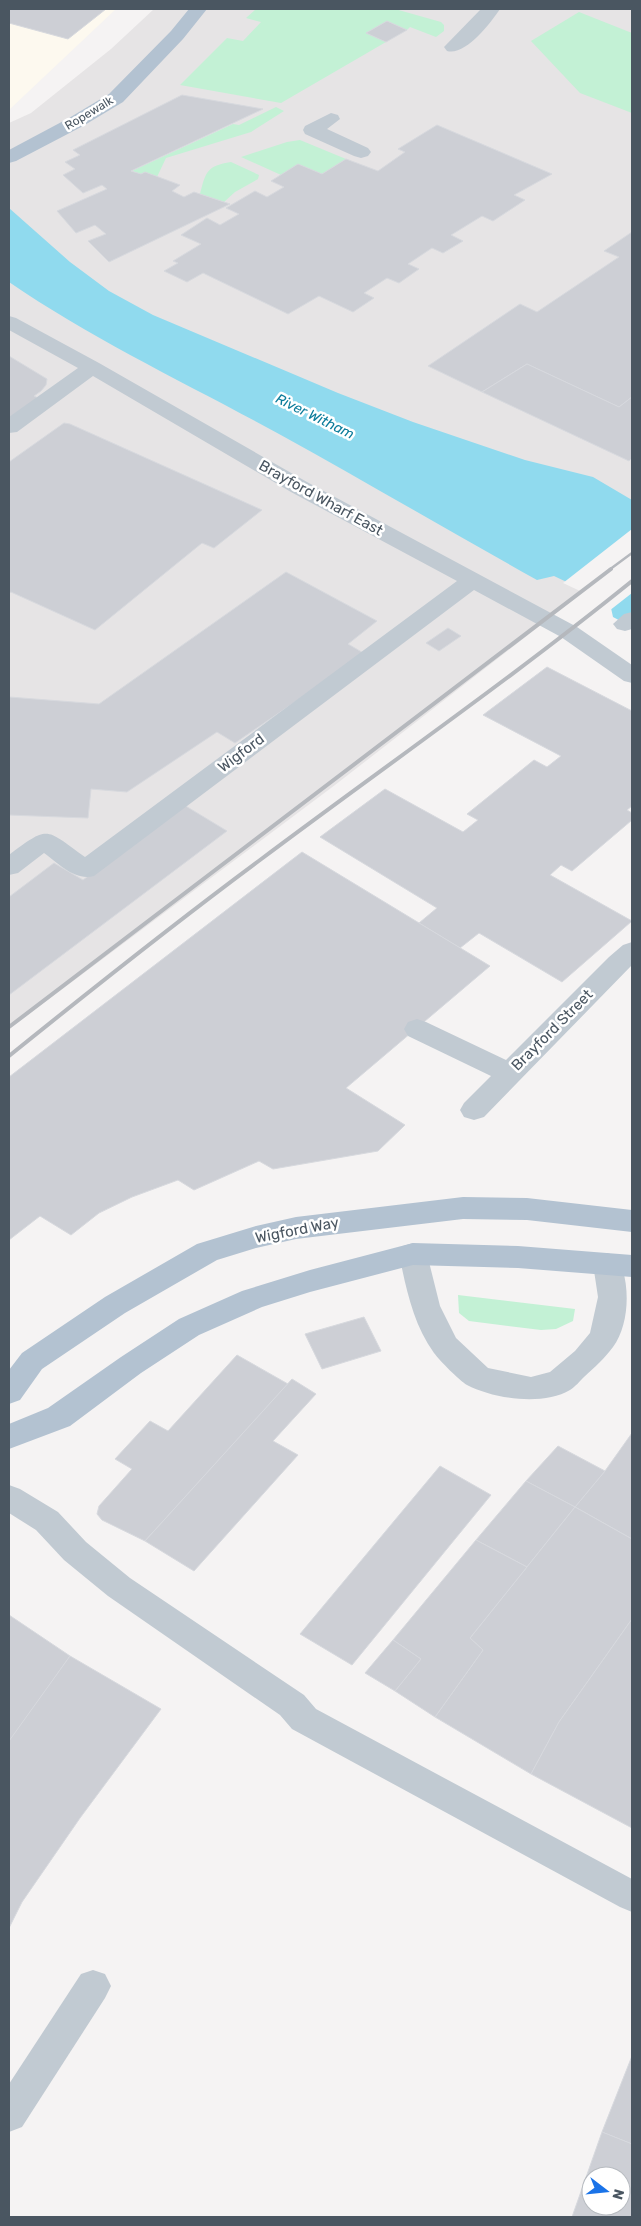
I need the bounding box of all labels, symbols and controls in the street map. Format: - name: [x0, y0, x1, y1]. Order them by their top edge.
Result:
- street label: Ropewalk: [62, 93, 116, 133]
- water label: River Witham: [273, 390, 357, 443]
- street label: Brayford Wharf East: [256, 456, 386, 540]
- street label: Wigford: [214, 730, 268, 776]
- street label: Brayford Street: [508, 985, 597, 1074]
- street label: Wigford Way: [254, 1213, 340, 1247]
- north arrow: [581, 2166, 631, 2216]
- text: N: [608, 2187, 628, 2202]

